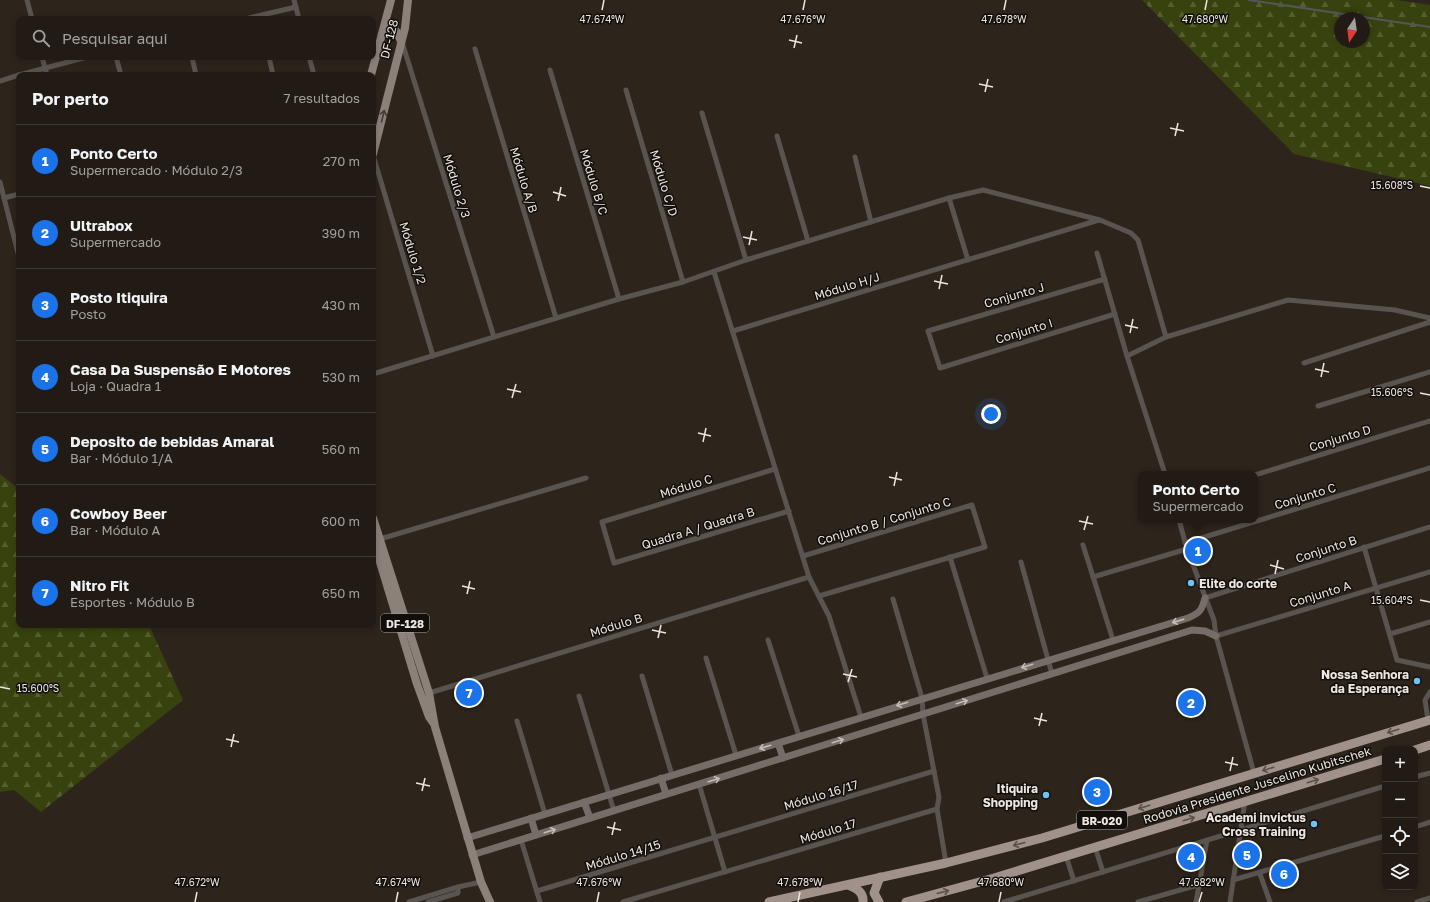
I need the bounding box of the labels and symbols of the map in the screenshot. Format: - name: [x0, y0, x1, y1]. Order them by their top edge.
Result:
- north arrow: [1334, 12, 1370, 48]
- text: 47.674°W: [580, 13, 625, 25]
- text: 47.676°W: [780, 13, 826, 25]
- text: 47.678°W: [981, 13, 1027, 25]
- text: 47.680°W: [1182, 13, 1229, 25]
- street label: DF-128: [377, 18, 401, 60]
- one-way arrow: [379, 110, 387, 123]
- street label: Módulo A/B: [507, 145, 541, 215]
- street label: Módulo B/C: [577, 147, 611, 217]
- street label: Módulo C/D: [647, 148, 681, 218]
- street label: Módulo 2/3: [440, 152, 474, 220]
- text: 15.608°S: [1371, 179, 1413, 191]
- street label: Módulo 1/2: [396, 220, 430, 286]
- street label: Módulo H/J: [812, 269, 882, 303]
- street label: Conjunto J: [982, 279, 1046, 311]
- street label: Conjunto I: [993, 315, 1055, 347]
- text: 15.606°S: [1371, 386, 1413, 398]
- your location: [981, 404, 1001, 424]
- street label: Conjunto D: [1307, 421, 1373, 455]
- street label: Módulo C: [658, 471, 714, 501]
- street label: Conjunto C: [1272, 480, 1338, 512]
- street label: Conjunto B / Conjunto C: [815, 494, 953, 548]
- street label: Quadra A / Quadra B: [640, 504, 756, 552]
- street label: Conjunto B: [1293, 532, 1359, 566]
- pin: 1: [1185, 536, 1211, 566]
- place label: Elite do corte: [1199, 576, 1277, 591]
- marker: Elite do corte: [1186, 578, 1196, 588]
- street label: Conjunto A: [1287, 578, 1353, 610]
- text: 15.604°S: [1371, 594, 1413, 606]
- street label: Módulo B: [588, 610, 644, 640]
- road number: DF-128: [381, 614, 429, 632]
- one-way arrow: [1172, 618, 1185, 625]
- one-way arrow: [1020, 663, 1033, 670]
- place label: Nossa Senhora da Esperança: [1321, 667, 1409, 696]
- marker: Nossa Senhora da Esperança: [1412, 676, 1422, 686]
- pin: 7: [456, 678, 482, 708]
- text: 15.600°S: [17, 682, 59, 694]
- pin: 2: [1178, 688, 1204, 718]
- one-way arrow: [956, 698, 969, 705]
- one-way arrow: [896, 701, 909, 708]
- one-way arrow: [1386, 728, 1399, 735]
- one-way arrow: [831, 737, 844, 744]
- street label: Rodovia Presidente Juscelino Kubitschek: [1141, 743, 1373, 827]
- one-way arrow: [758, 744, 771, 751]
- one-way arrow: [1262, 766, 1275, 773]
- one-way arrow: [707, 776, 720, 783]
- street label: Módulo 16/17: [782, 777, 860, 813]
- pin: 3: [1084, 777, 1110, 807]
- one-way arrow: [1306, 777, 1319, 784]
- place label: Itiquira Shopping: [983, 781, 1038, 810]
- marker: Itiquira Shopping: [1041, 790, 1051, 800]
- one-way arrow: [1138, 804, 1151, 811]
- place label: Academi invictus Cross Training: [1206, 810, 1306, 839]
- road number: BR-020: [1077, 811, 1127, 829]
- street label: Módulo 17: [798, 815, 858, 847]
- one-way arrow: [1182, 815, 1195, 822]
- marker: Academi invictus Cross Training: [1309, 819, 1319, 829]
- one-way arrow: [543, 827, 556, 834]
- street label: Módulo 14/15: [584, 836, 662, 874]
- pin: 5: [1234, 840, 1260, 870]
- one-way arrow: [1013, 841, 1026, 848]
- pin: 4: [1178, 842, 1204, 872]
- pin: 6: [1271, 859, 1297, 889]
- text: 47.672°W: [174, 876, 220, 888]
- text: 47.674°W: [376, 876, 421, 888]
- text: 47.676°W: [576, 876, 622, 888]
- text: 47.678°W: [777, 876, 823, 888]
- text: 47.680°W: [978, 876, 1025, 888]
- text: 47.682°W: [1179, 876, 1225, 888]
- one-way arrow: [937, 888, 950, 895]

